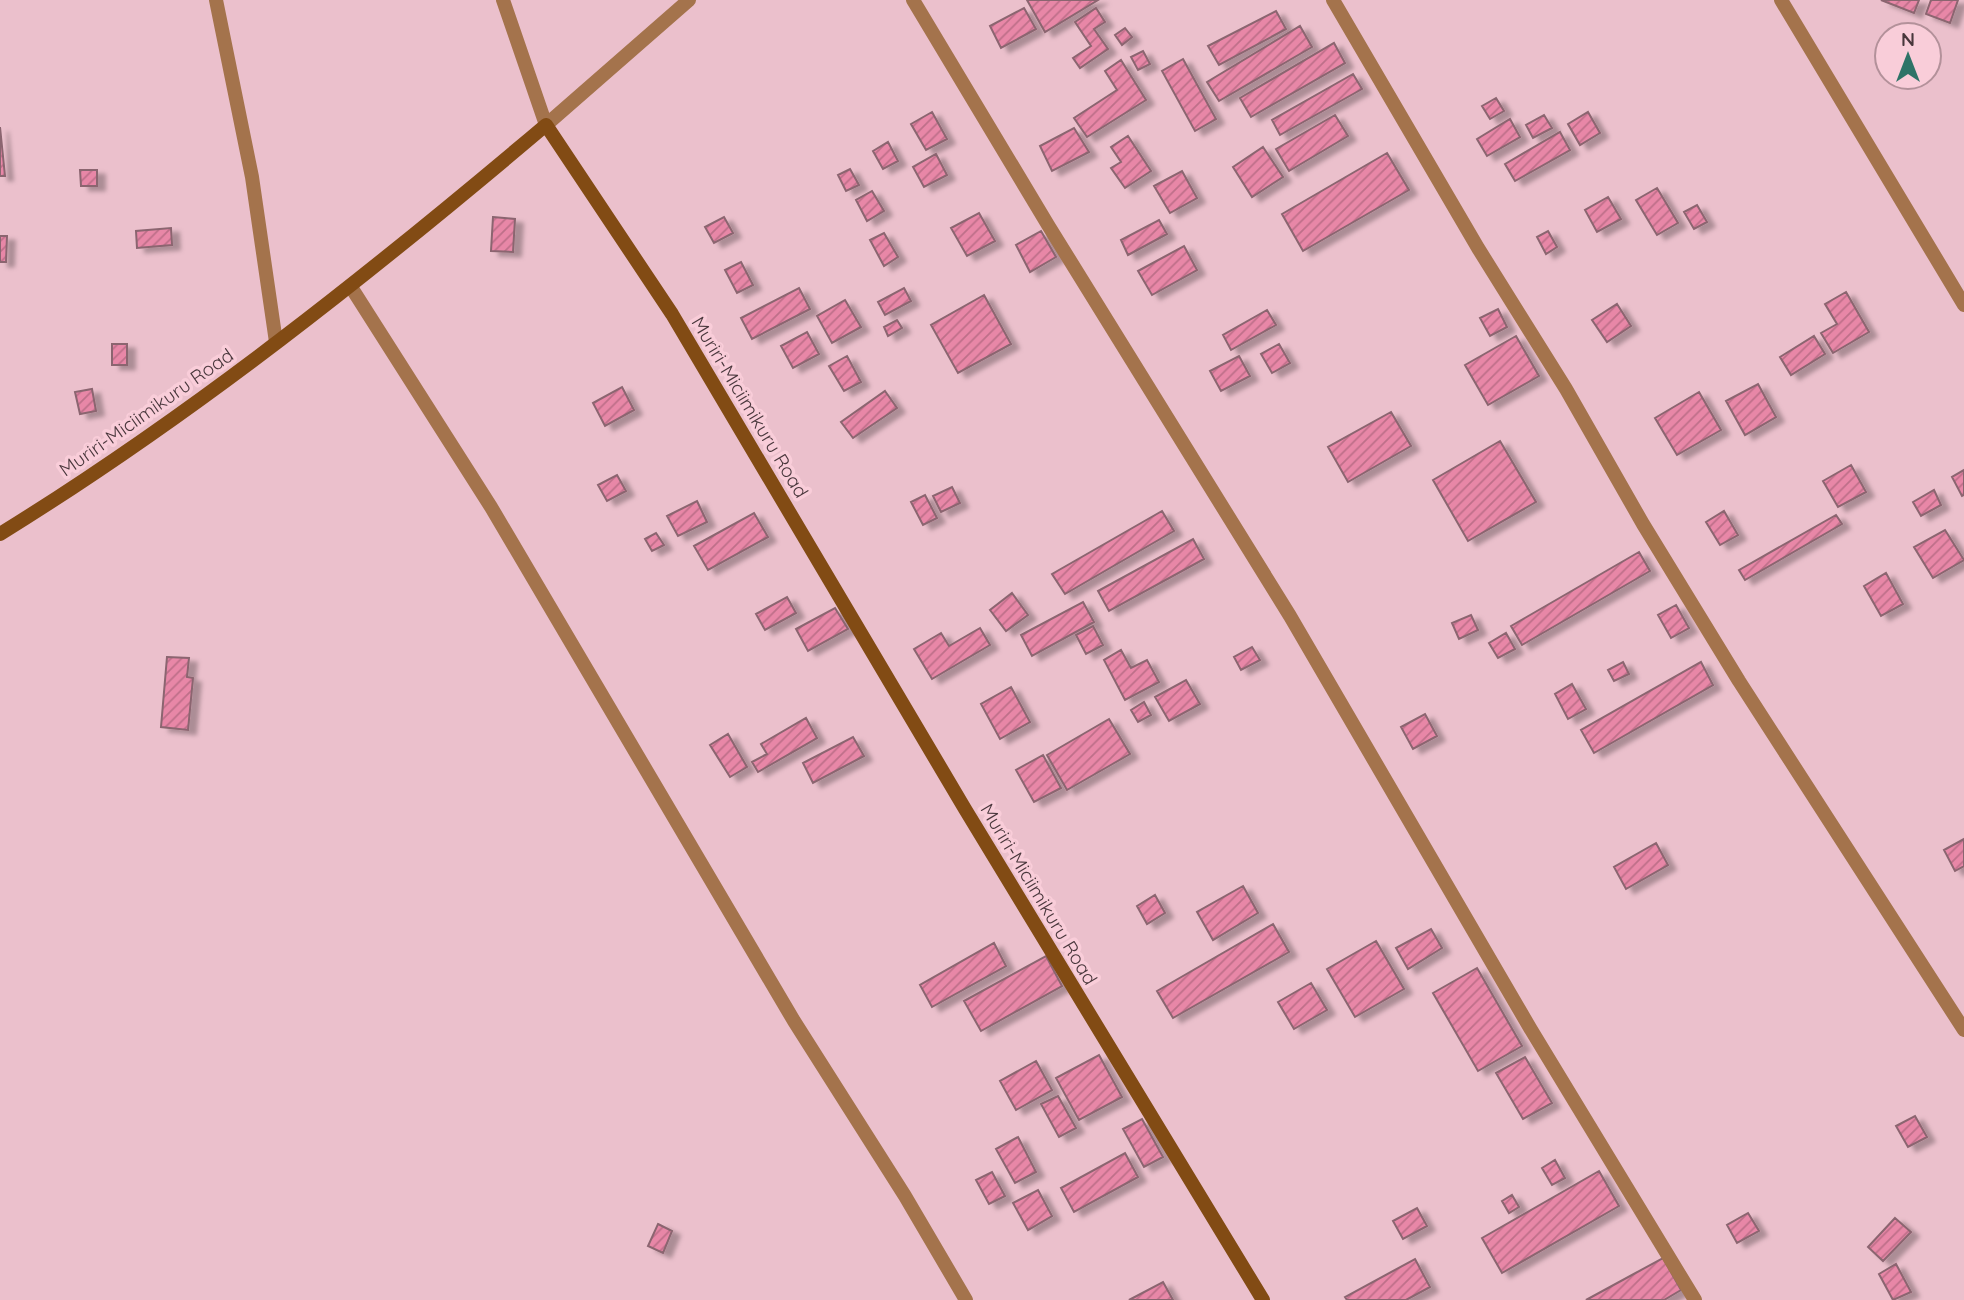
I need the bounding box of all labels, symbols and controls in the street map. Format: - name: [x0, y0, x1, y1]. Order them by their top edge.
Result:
- north arrow: [1873, 21, 1943, 91]
- text: N: [1901, 27, 1915, 51]
- street label: Muriri-Miciimikuru Road: [686, 312, 814, 502]
- street label: Muriri-Miciimikuru Road: [54, 343, 238, 481]
- street label: Muriri-Miciimikuru Road: [975, 799, 1103, 989]

